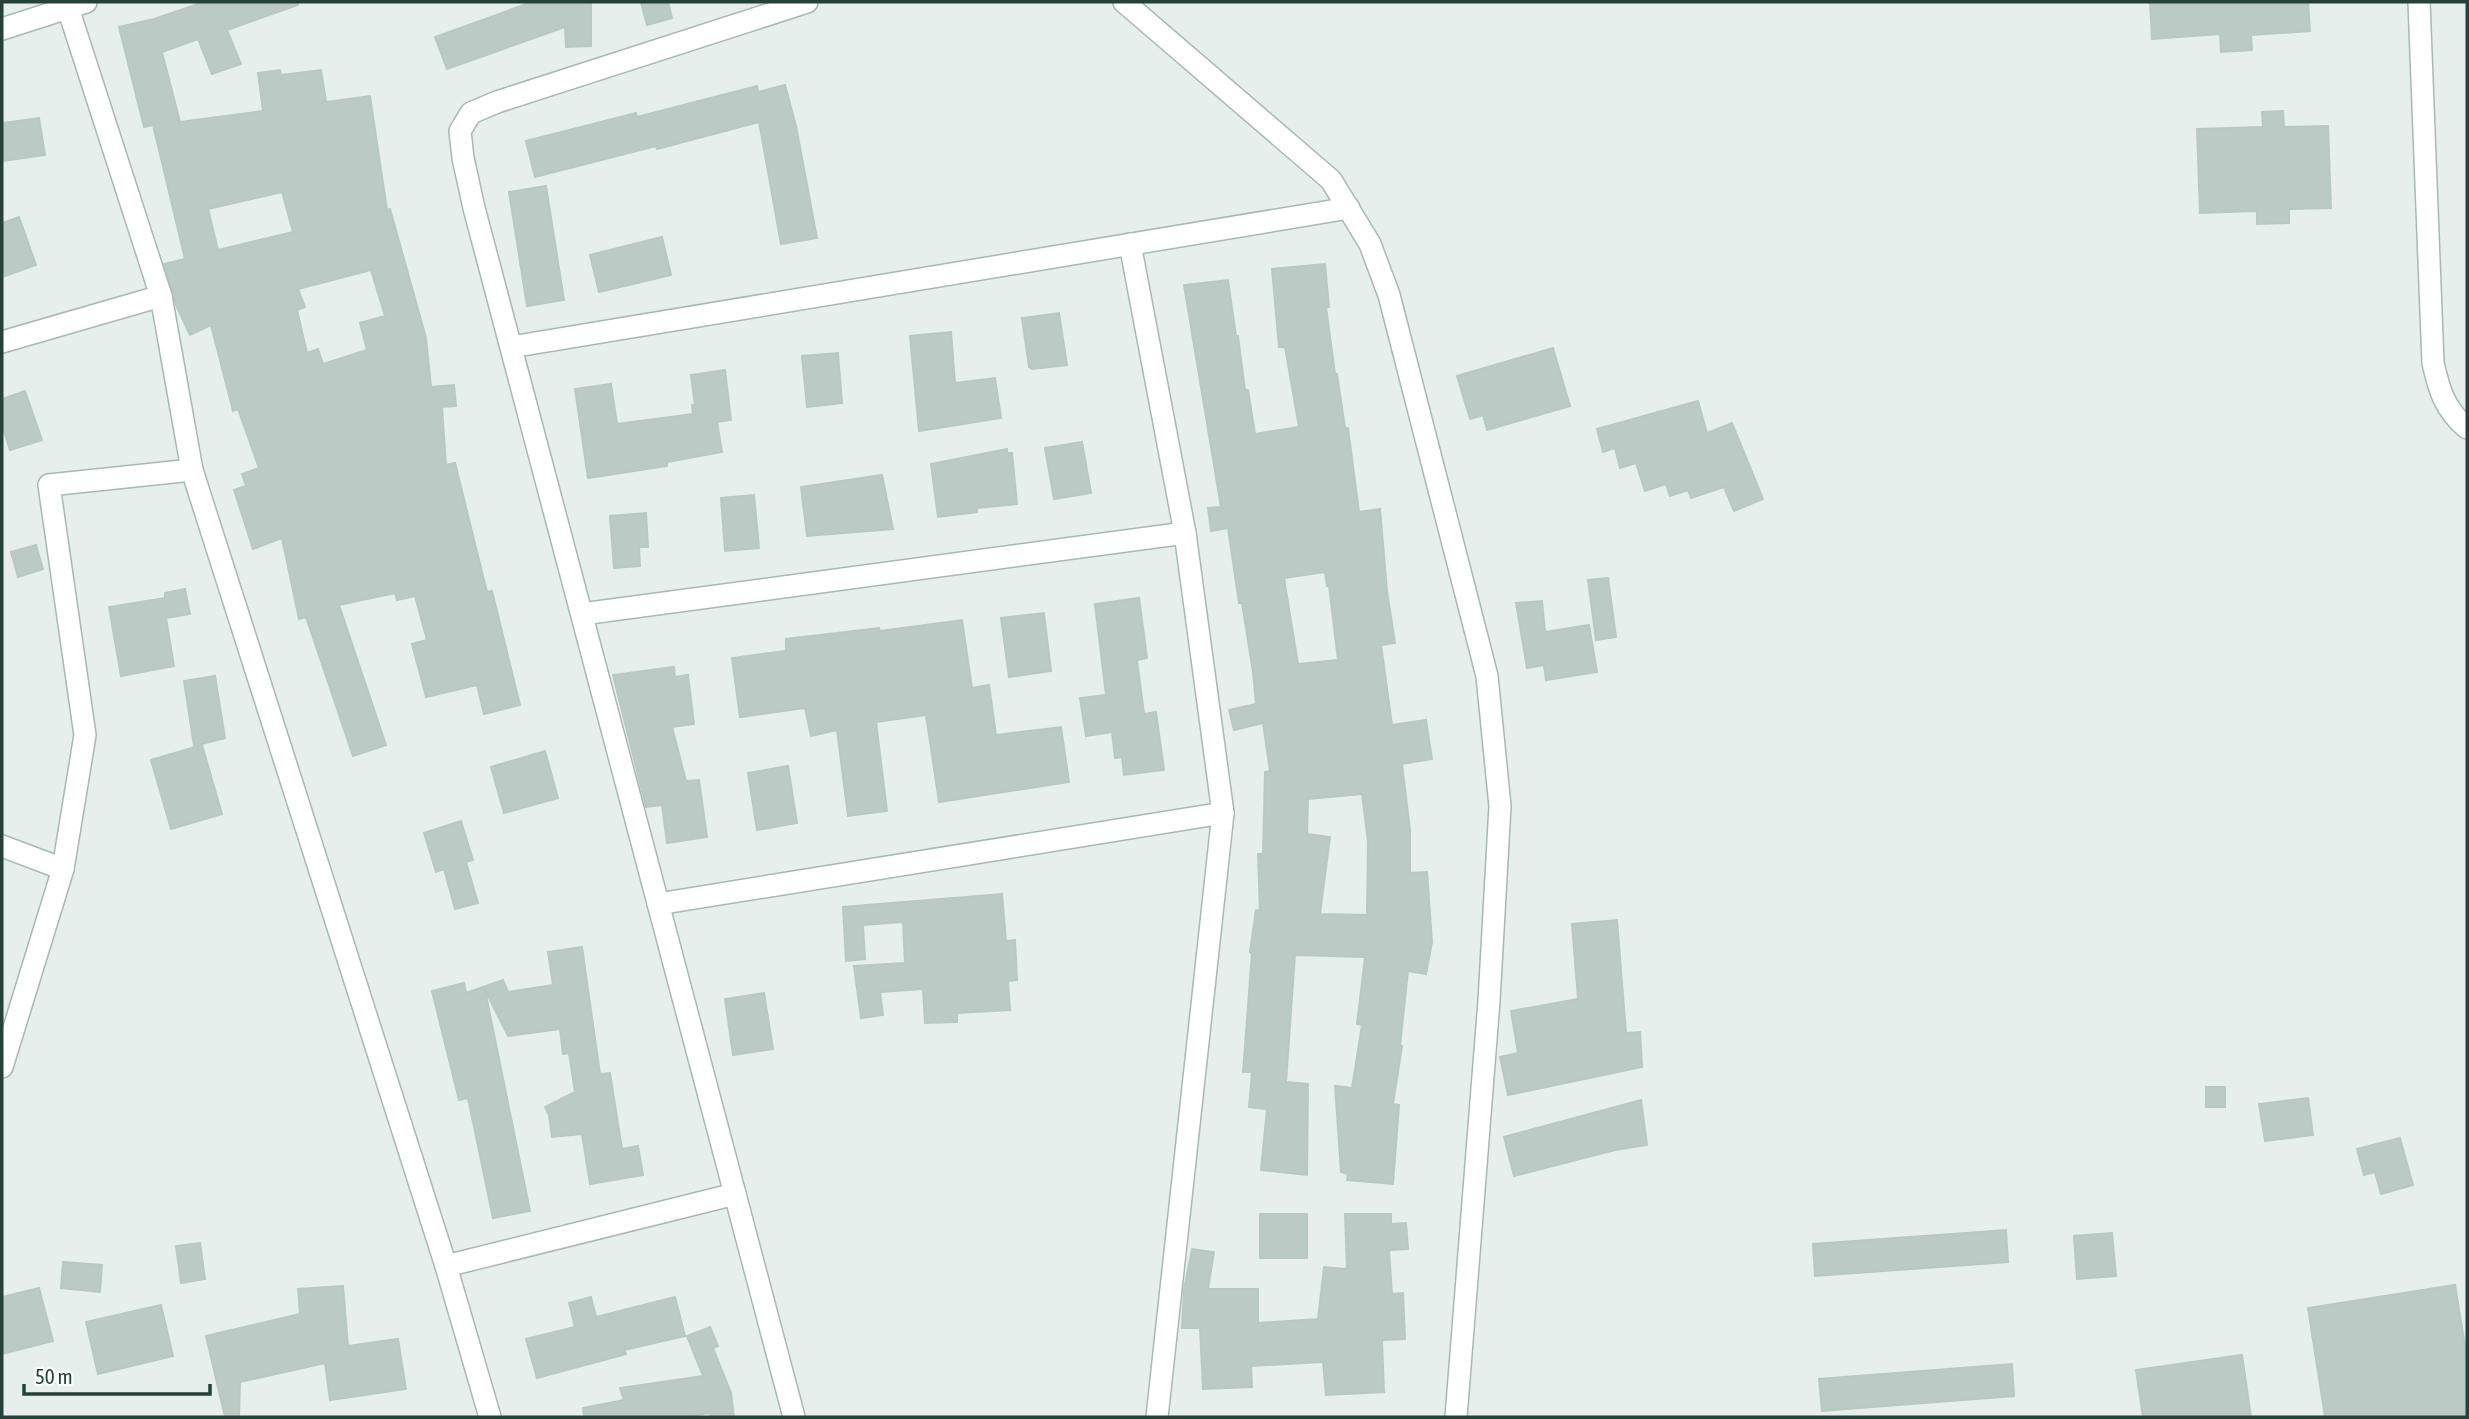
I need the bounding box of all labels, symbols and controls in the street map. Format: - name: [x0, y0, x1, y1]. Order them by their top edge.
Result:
- scale bar: [24, 1352, 210, 1396]
- text: 50 m: [35, 1364, 73, 1388]

